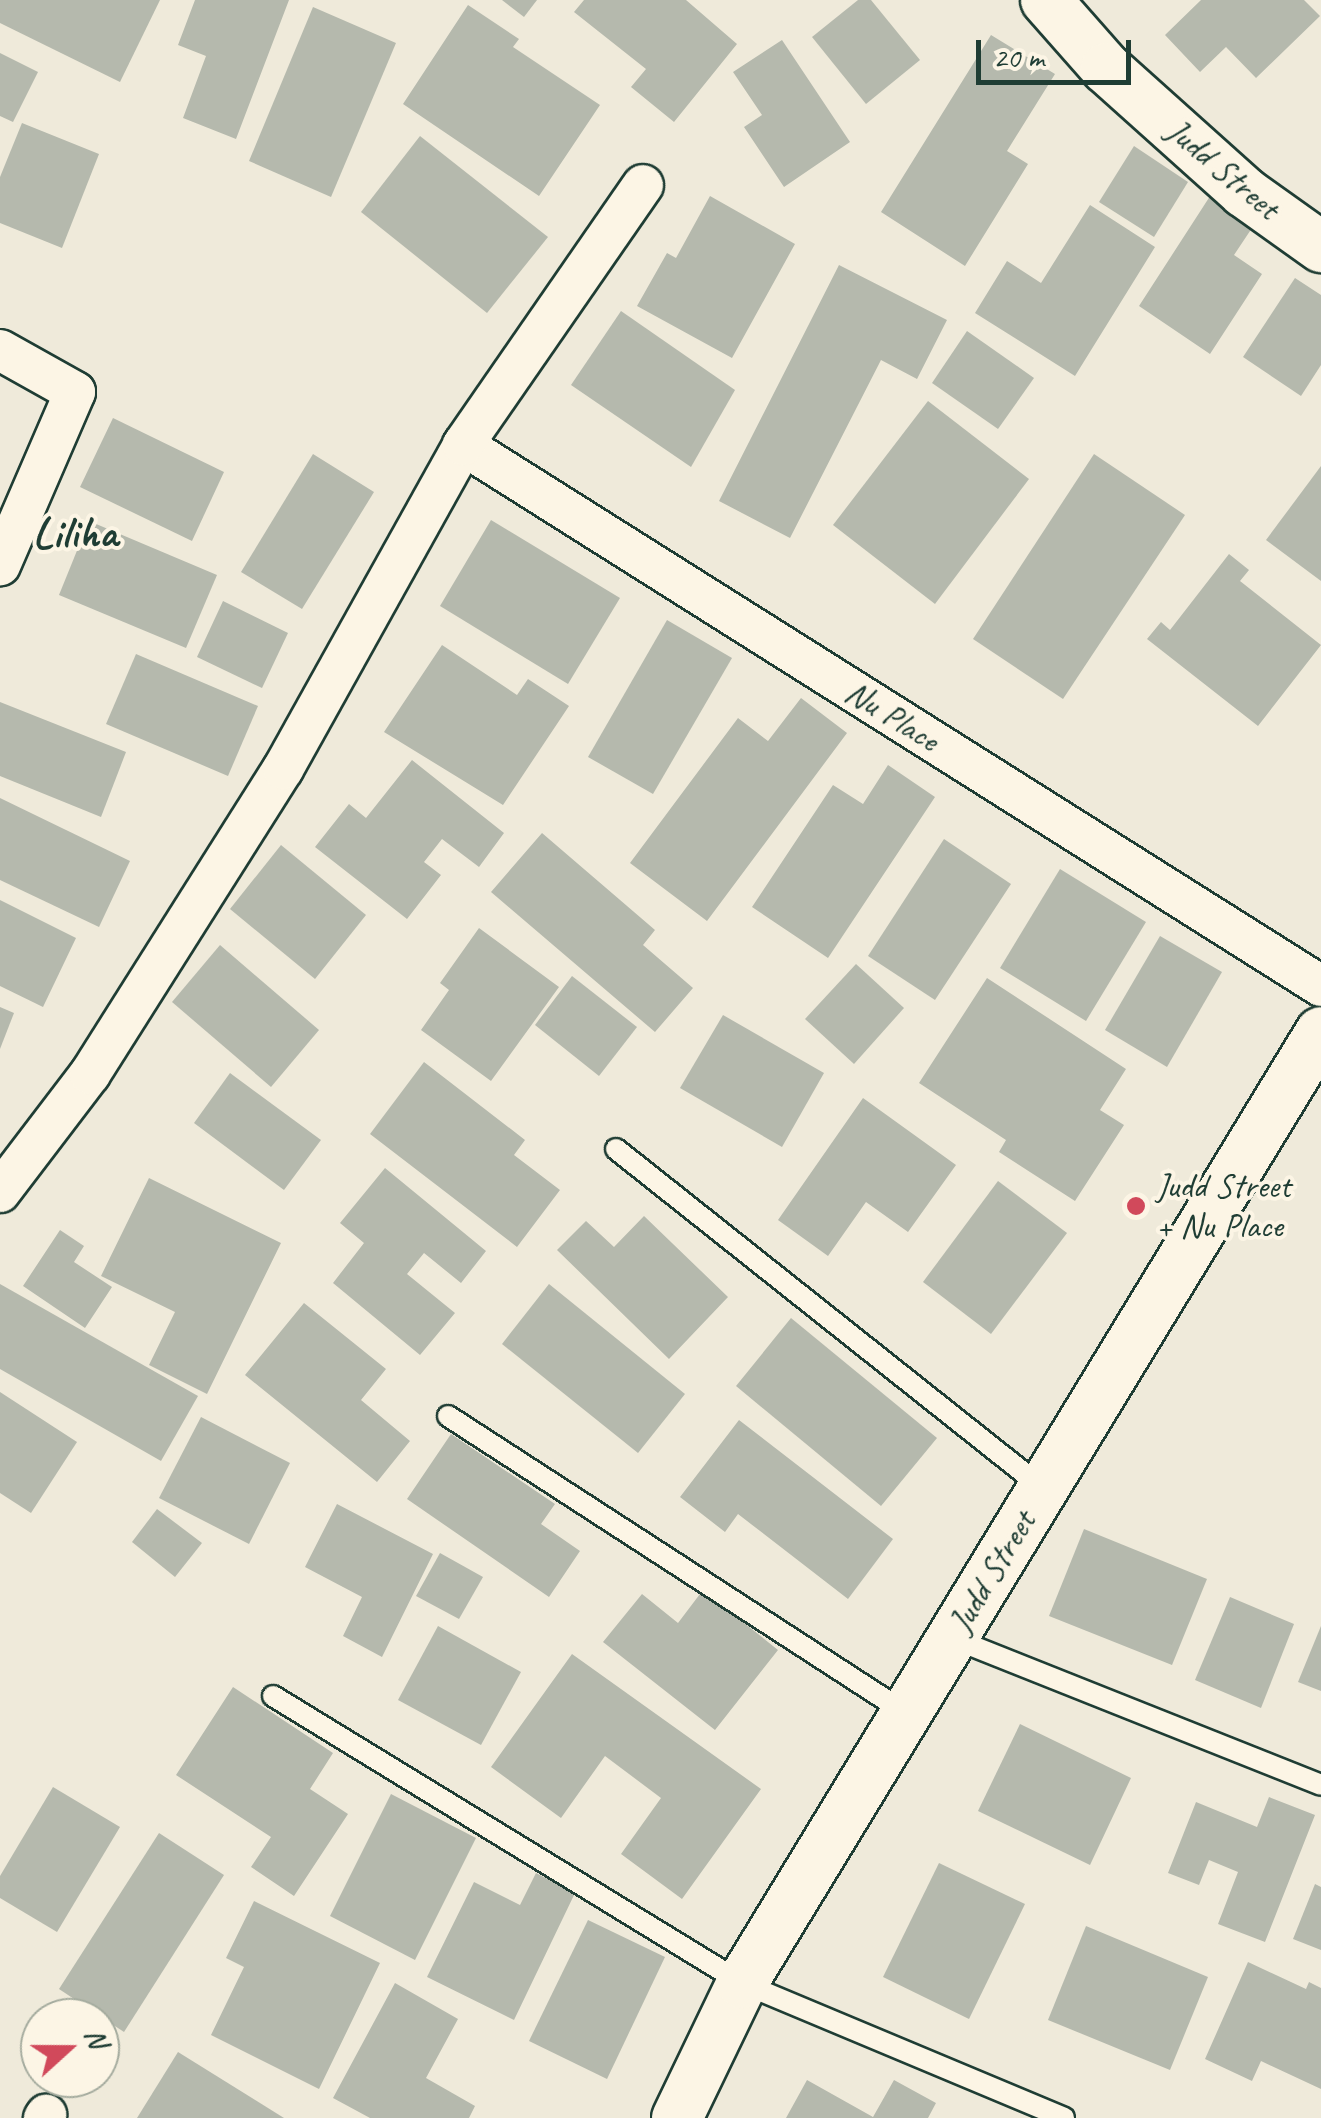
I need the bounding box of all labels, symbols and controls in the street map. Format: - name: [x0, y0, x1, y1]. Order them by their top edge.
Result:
- scale bar: [981, 20, 1136, 82]
- text: 20 m: [993, 38, 1044, 76]
- street label: Judd Street: [1158, 109, 1288, 229]
- district label: Liliha: [33, 506, 117, 560]
- street label: Nu Place: [837, 671, 947, 761]
- place label: Judd Street + Nu Place: [1156, 1165, 1291, 1247]
- marker: Judd Street + Nu Place: [1125, 1195, 1147, 1217]
- street label: Judd Street: [939, 1503, 1045, 1641]
- north arrow: [20, 1998, 120, 2098]
- text: N: [77, 2023, 116, 2052]

